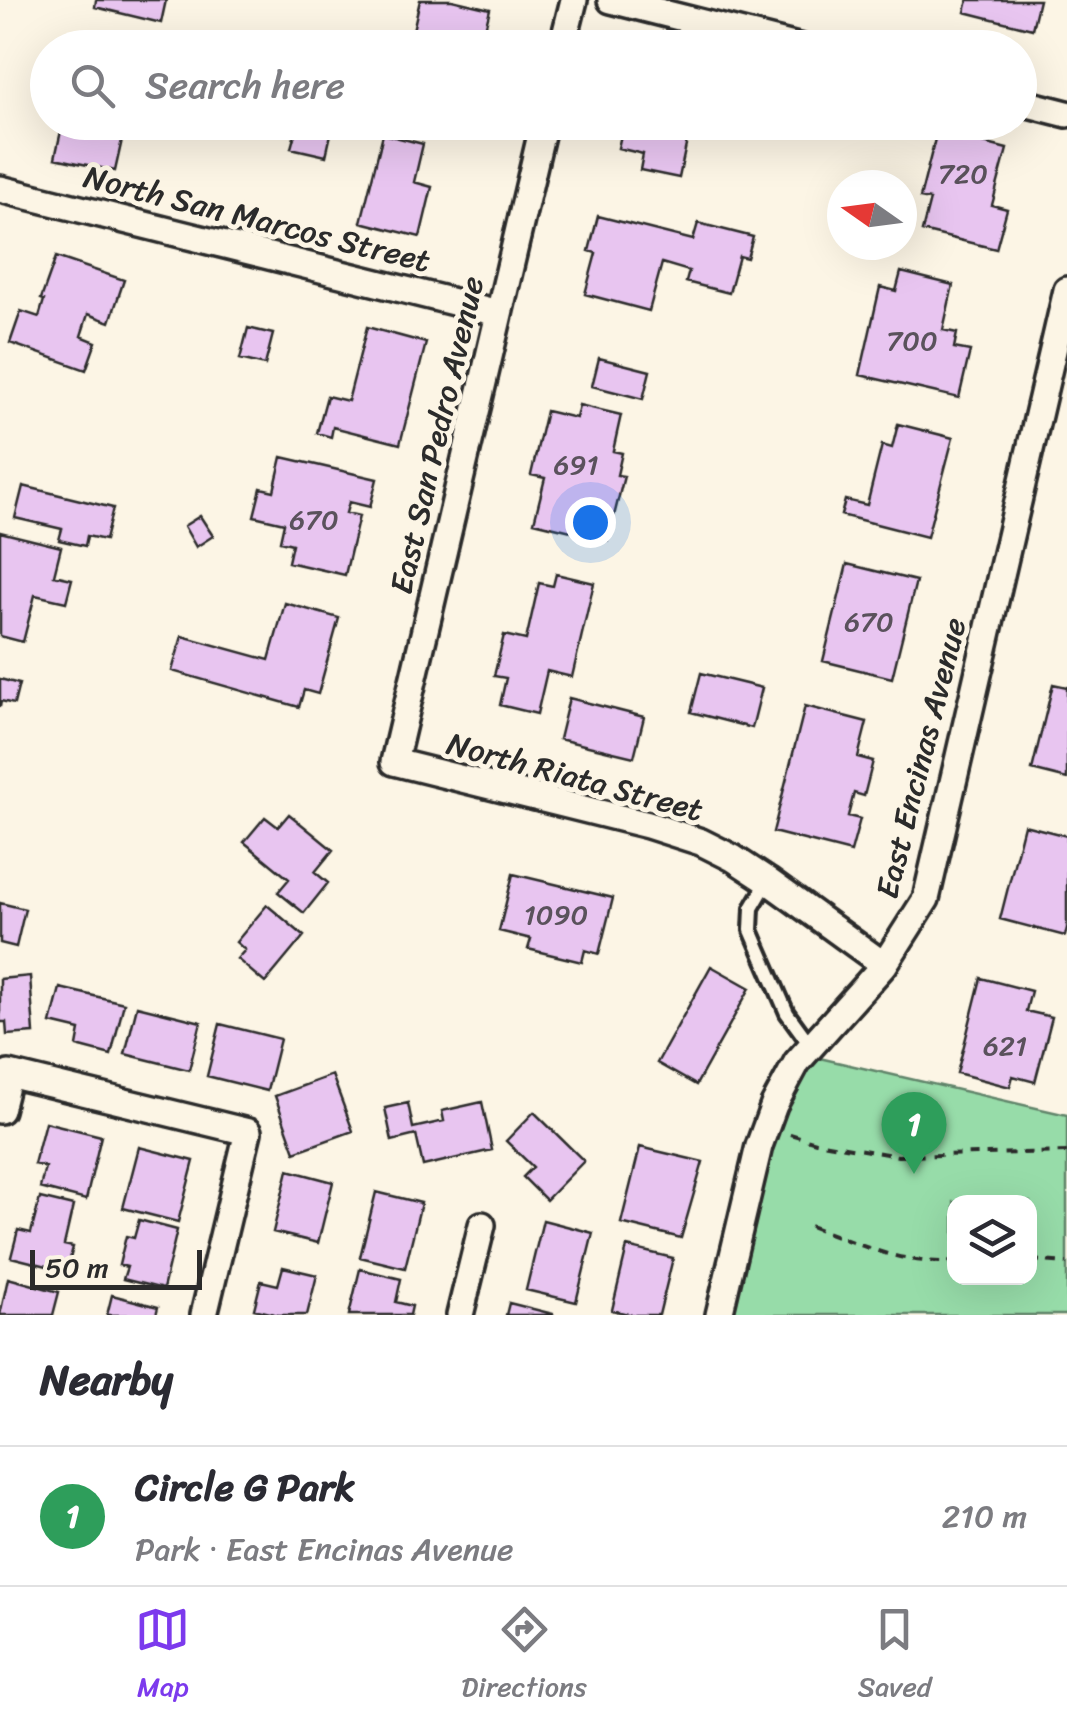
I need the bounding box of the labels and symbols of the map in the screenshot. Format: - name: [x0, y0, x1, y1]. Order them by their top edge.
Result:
- street label: North San Marcos Street: [78, 148, 436, 290]
- house number: 720: [938, 149, 988, 198]
- north arrow: [827, 170, 917, 260]
- street label: East San Pedro Avenue: [373, 270, 501, 600]
- house number: 700: [886, 316, 938, 365]
- house number: 691: [553, 440, 599, 489]
- house number: 670: [289, 495, 339, 544]
- your location: [565, 497, 616, 548]
- house number: 670: [844, 597, 894, 646]
- street label: East Encinas Avenue: [859, 612, 983, 904]
- street label: North Riata Street: [440, 715, 710, 839]
- house number: 1090: [524, 890, 588, 939]
- house number: 621: [983, 1021, 1027, 1070]
- pin: 1: [882, 1092, 946, 1174]
- scale bar: [30, 1245, 202, 1290]

